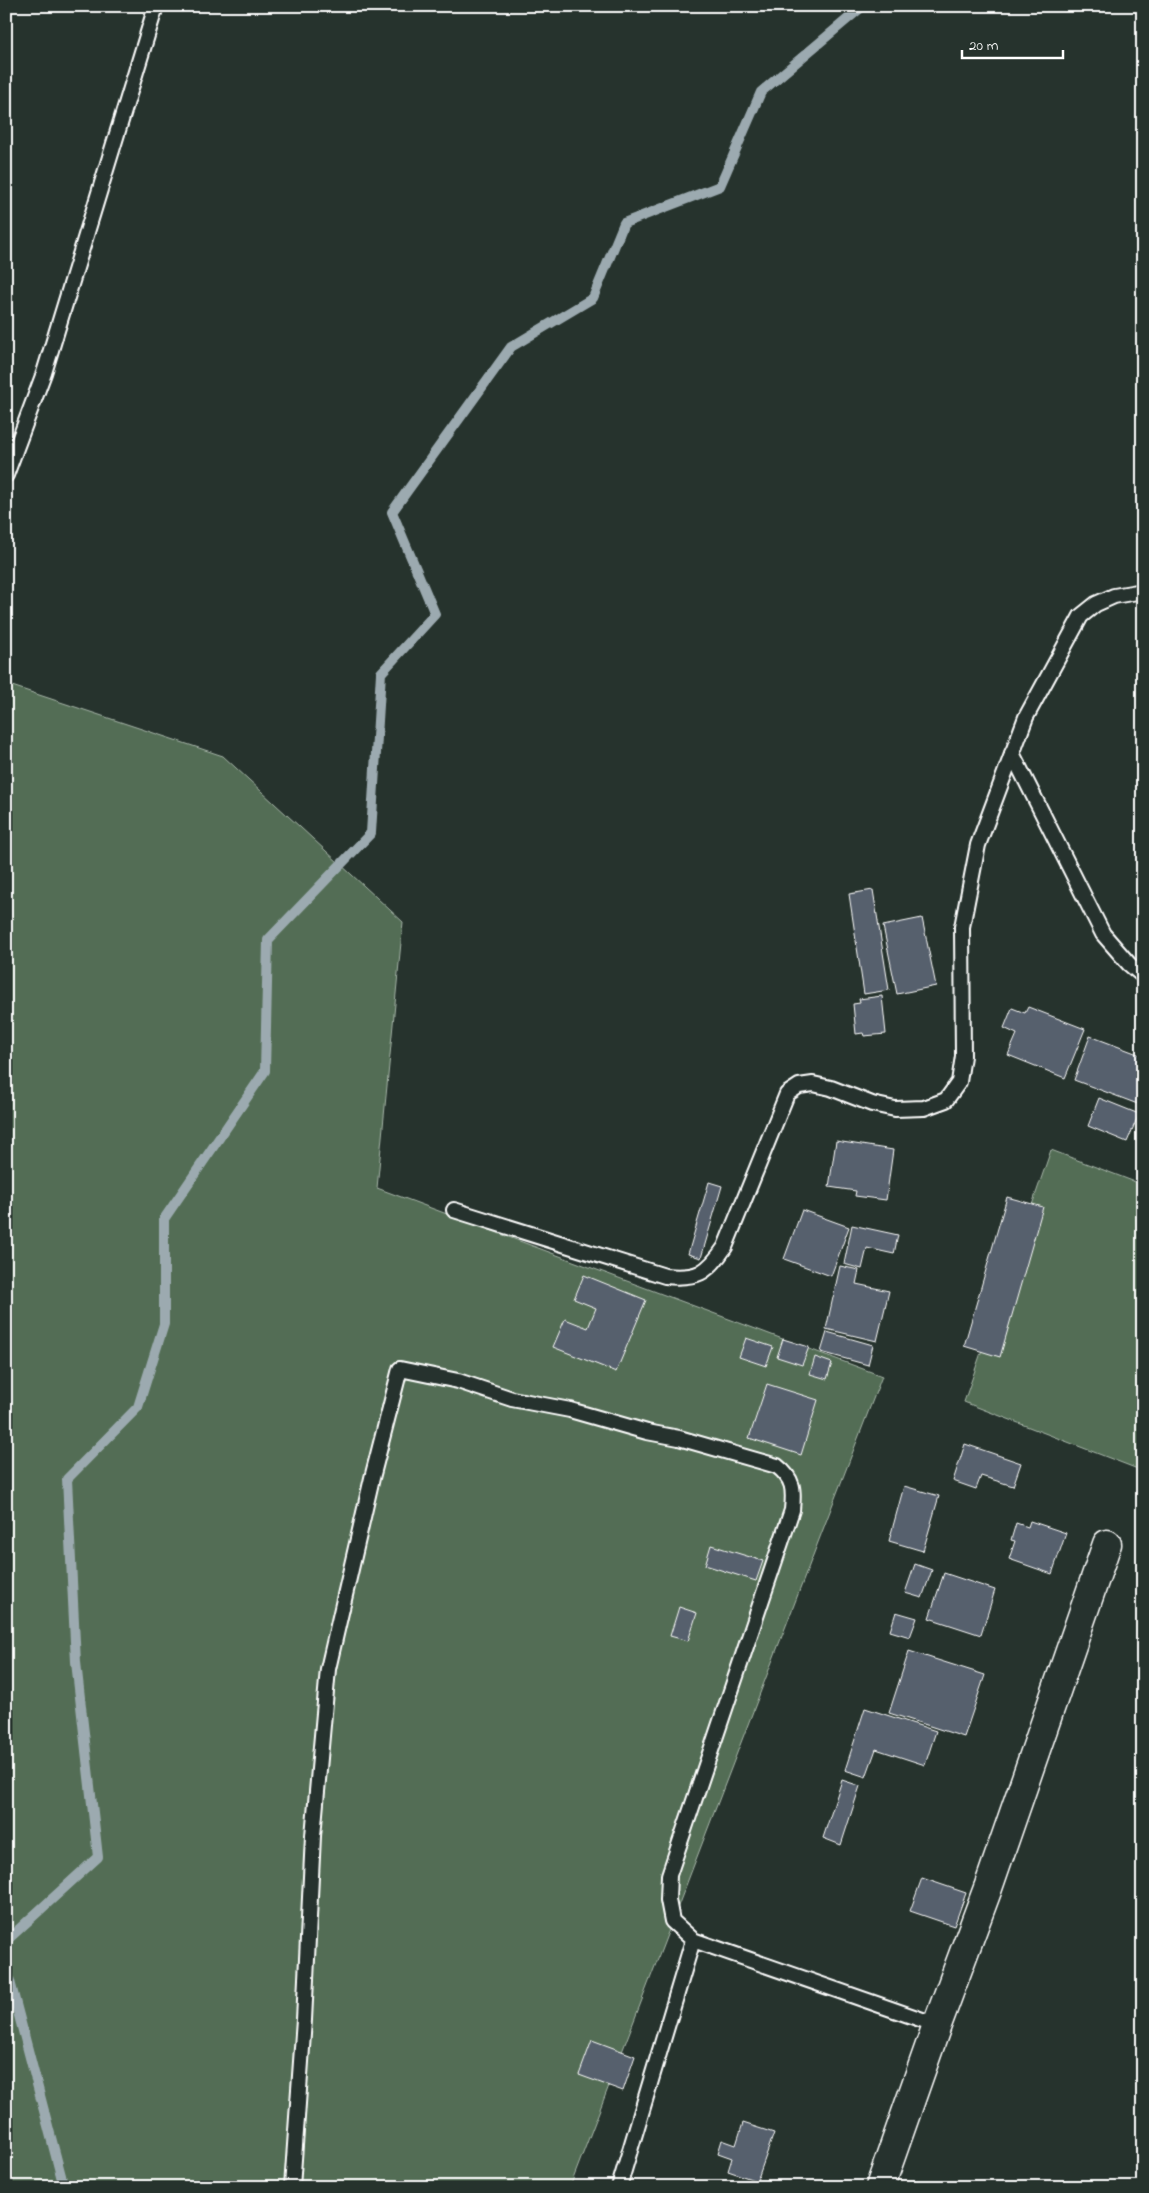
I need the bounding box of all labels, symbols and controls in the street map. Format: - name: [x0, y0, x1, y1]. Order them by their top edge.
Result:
- scale bar: [962, 28, 1063, 60]
- text: 20 m: [969, 35, 999, 57]

